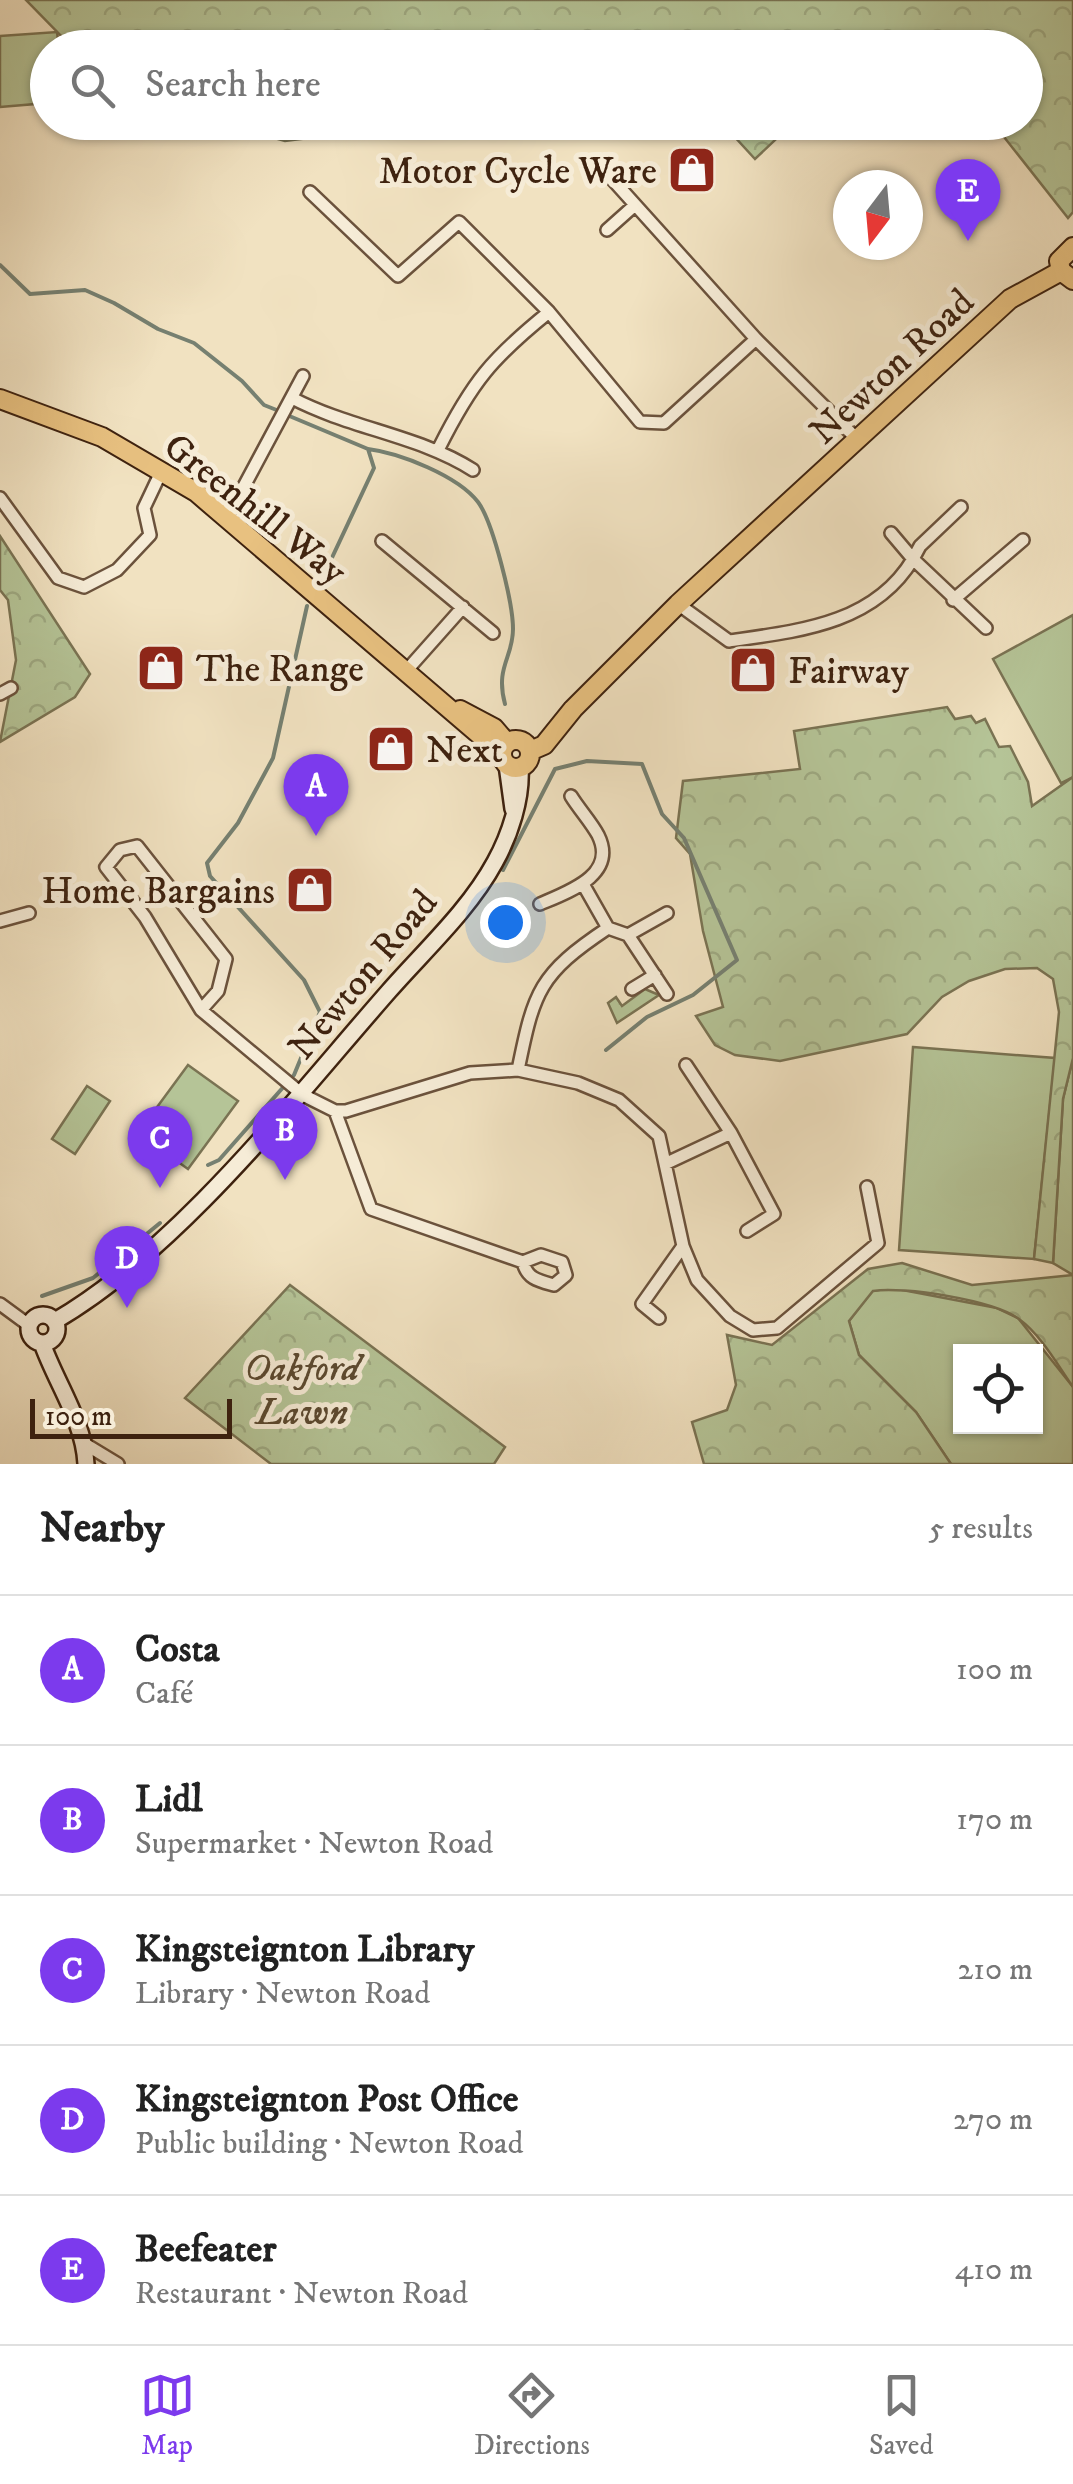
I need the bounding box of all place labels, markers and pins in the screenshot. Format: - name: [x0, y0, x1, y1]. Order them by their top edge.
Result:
- shop icon: Motor Cycle Ware: [666, 144, 718, 196]
- place label: Motor Cycle Ware: [379, 148, 657, 196]
- pin: E: [936, 158, 1000, 241]
- shop icon: The Range: [135, 642, 187, 694]
- shop icon: Fairway: [727, 644, 779, 696]
- place label: The Range: [196, 646, 364, 694]
- place label: Fairway: [788, 648, 910, 696]
- shop icon: Next: [365, 723, 417, 775]
- place label: Next: [426, 727, 503, 775]
- pin: A: [284, 754, 348, 836]
- shop icon: Home Bargains: [284, 864, 336, 916]
- place label: Home Bargains: [42, 868, 275, 916]
- pin: B: [252, 1098, 318, 1180]
- pin: C: [128, 1106, 192, 1188]
- pin: D: [94, 1226, 160, 1308]

